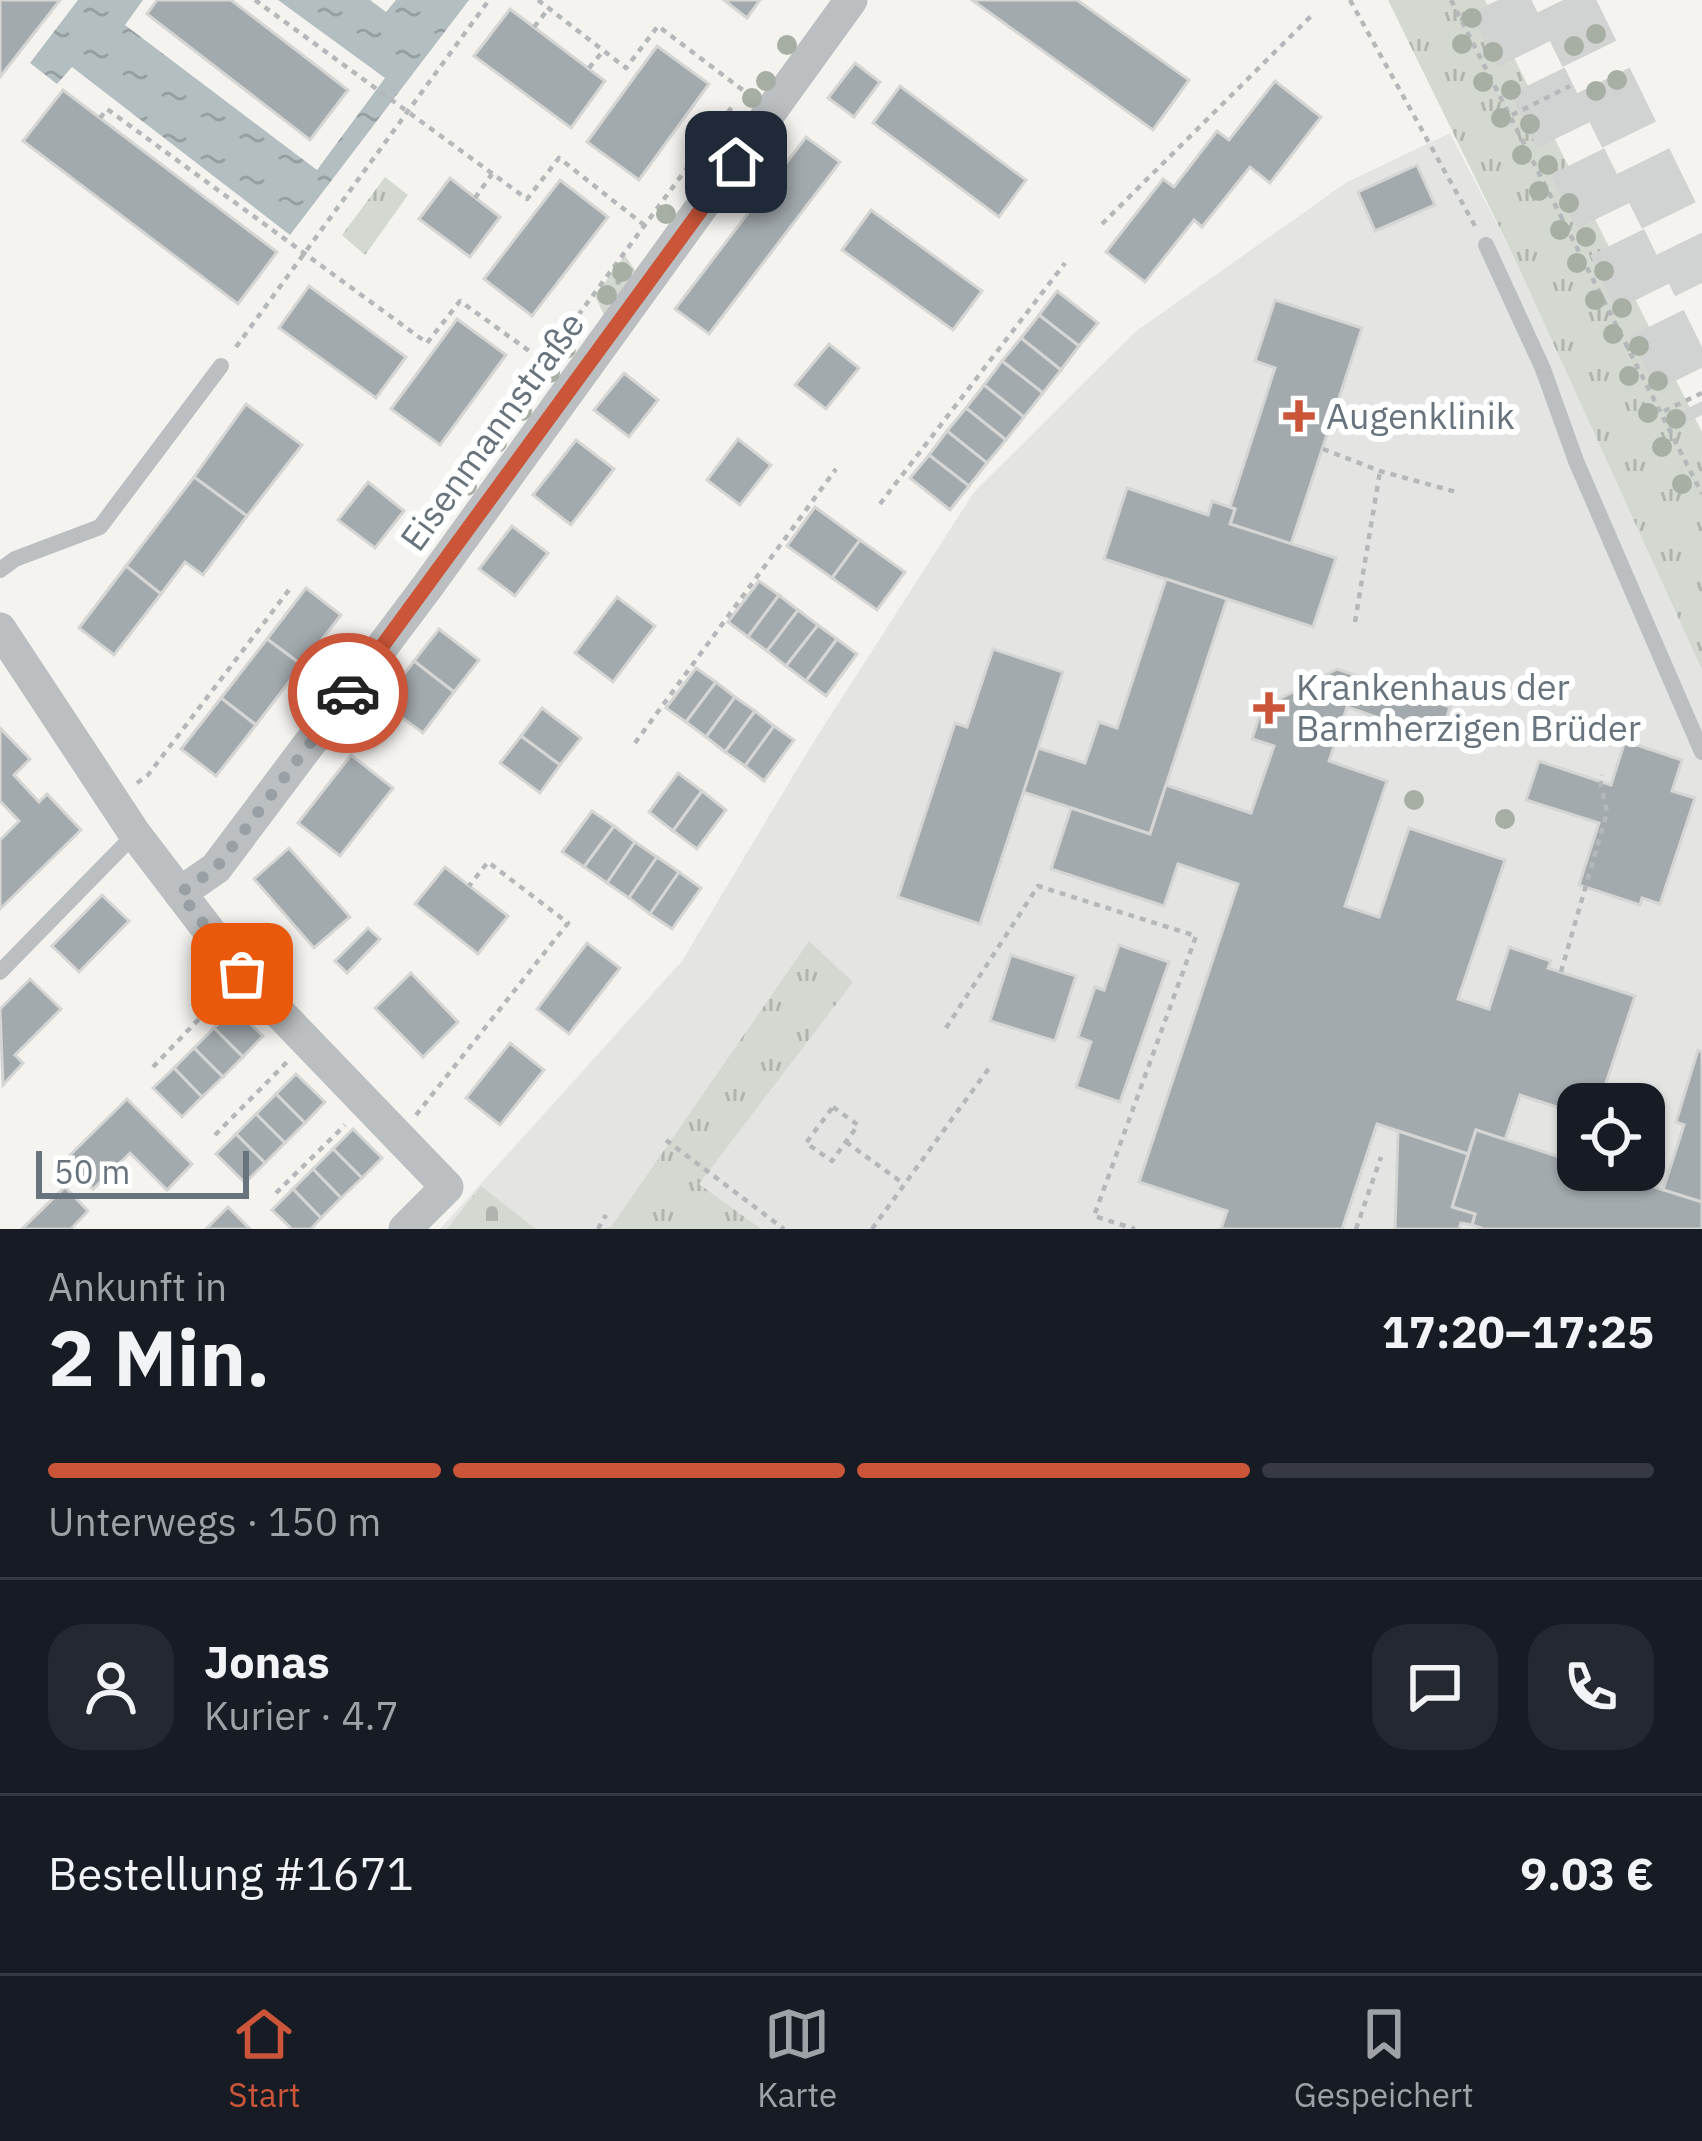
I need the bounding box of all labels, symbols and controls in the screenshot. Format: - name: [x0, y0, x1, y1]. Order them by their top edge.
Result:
- pin: [685, 111, 787, 213]
- icon: home: [703, 129, 769, 195]
- street label: Eisenmannstraße: [389, 302, 594, 560]
- place label: Augenklinik: [1326, 392, 1515, 439]
- marker: Augenklinik: [1283, 400, 1315, 432]
- courier: [288, 633, 408, 753]
- icon: car: [315, 660, 381, 726]
- place label: Krankenhaus der Barmherzigen Brüder: [1296, 663, 1641, 751]
- marker: Krankenhaus der Barmherzigen Brüder: [1253, 692, 1285, 724]
- pin: [191, 923, 293, 1025]
- icon: bag: [209, 941, 275, 1007]
- map controls: [1557, 1083, 1665, 1191]
- button: locate: [1557, 1083, 1665, 1191]
- scale bar: [36, 1145, 249, 1198]
- text: 50 m: [54, 1150, 130, 1193]
- text: Ankunft in: [48, 1261, 227, 1312]
- text: 17:20–17:25: [1382, 1302, 1654, 1360]
- text: 2 Min.: [48, 1306, 270, 1407]
- text: Unterwegs · 150 m: [48, 1496, 381, 1547]
- button: person: [48, 1624, 174, 1750]
- button: chat: [1372, 1624, 1498, 1750]
- button: phone: [1528, 1624, 1654, 1750]
- text: Jonas: [204, 1632, 330, 1690]
- text: Kurier · 4.7: [204, 1690, 399, 1741]
- text: Bestellung #1671: [48, 1844, 414, 1902]
- text: 9.03 €: [1520, 1844, 1654, 1902]
- tab: Start: [228, 2001, 301, 2116]
- tab: Karte: [757, 2001, 837, 2116]
- tab: Gespeichert: [1294, 2001, 1474, 2116]

